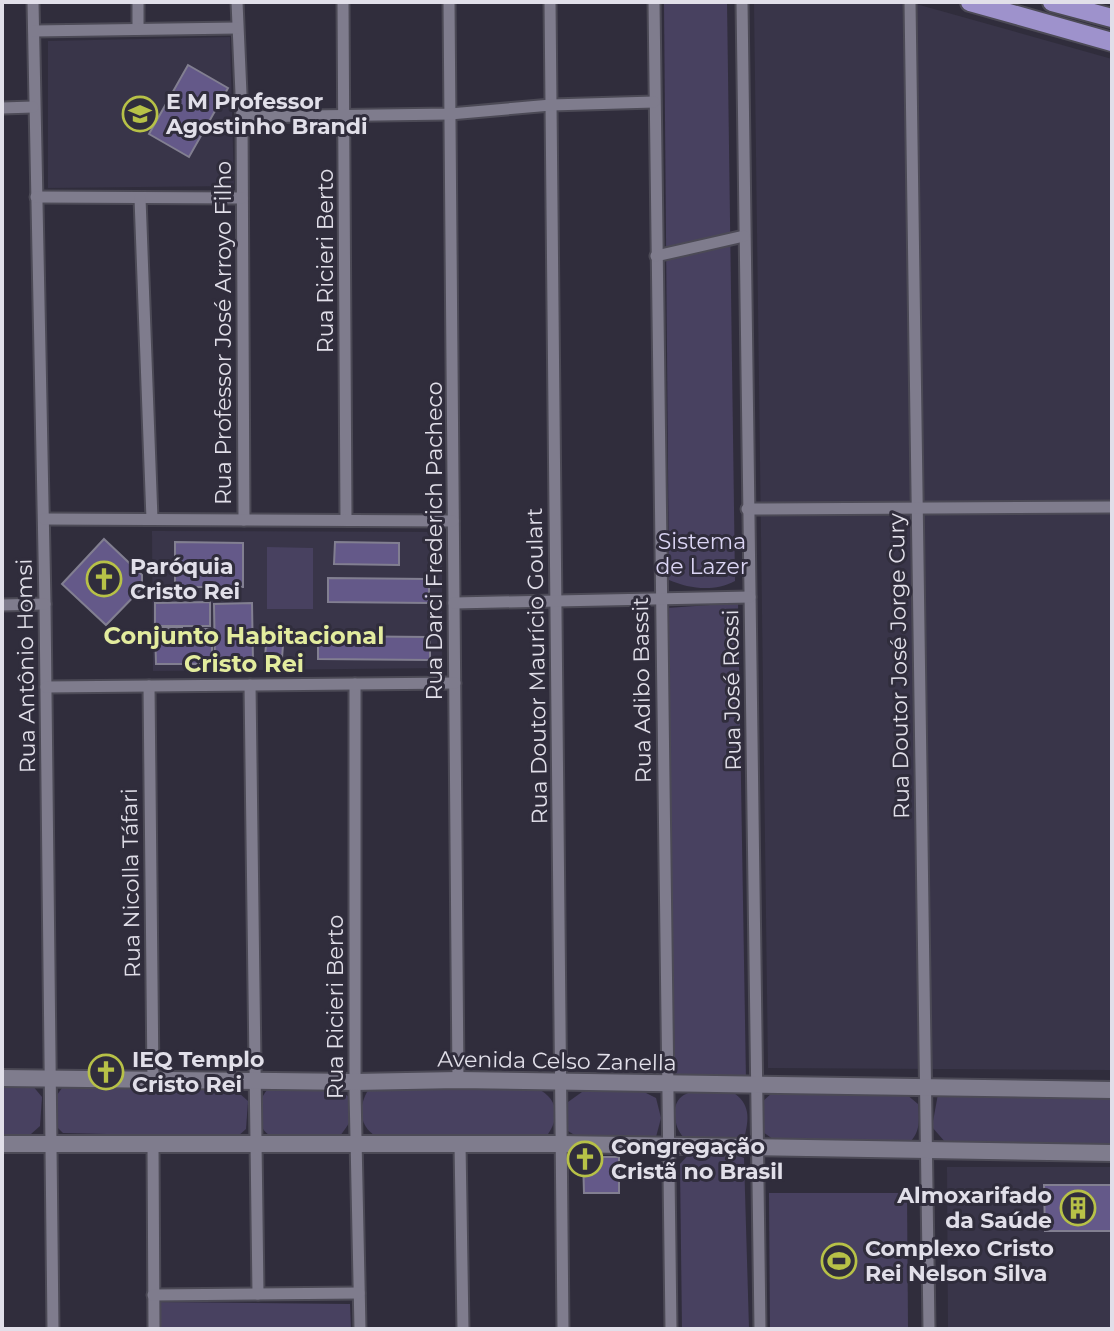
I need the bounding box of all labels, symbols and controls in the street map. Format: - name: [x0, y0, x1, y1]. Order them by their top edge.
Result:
- place label: E M Professor Agostinho Brandi: [165, 88, 368, 140]
- school or university icon: E M Professor Agostinho Brandi: [121, 95, 159, 133]
- street label: Rua Professor José Arroyo Filho: [210, 161, 237, 505]
- street label: Rua Ricieri Berto: [312, 169, 339, 353]
- street label: Rua Darci Frederich Pacheco: [421, 382, 448, 701]
- street label: Rua Doutor Maurício Goulart: [521, 507, 553, 825]
- street label: Rua Doutor José Jorge Cury: [883, 513, 915, 819]
- park label: Sistema de Lazer: [655, 528, 749, 580]
- place label: Paróquia Cristo Rei: [130, 553, 240, 605]
- street label: Rua Antônio Homsi: [11, 559, 41, 773]
- church icon: Paróquia Cristo Rei: [85, 560, 123, 598]
- street label: Rua Adibo Bassit: [627, 597, 657, 783]
- street label: Rua José Rossi: [717, 609, 747, 771]
- district label: Conjunto Habitacional Cristo Rei: [104, 621, 384, 678]
- street label: Rua Nicolla Táfari: [116, 788, 146, 978]
- street label: Rua Ricieri Berto: [322, 915, 349, 1099]
- street label: Avenida Celso Zanella: [437, 1045, 677, 1077]
- place label: IEQ Templo Cristo Rei: [132, 1046, 264, 1098]
- church icon: IEQ Templo Cristo Rei: [87, 1053, 125, 1091]
- place label: Congregação Cristã no Brasil: [611, 1133, 784, 1185]
- church icon: Congregação Cristã no Brasil: [566, 1140, 604, 1178]
- place label: Almoxarifado da Saúde: [896, 1182, 1052, 1234]
- building icon: Almoxarifado da Saúde: [1059, 1189, 1097, 1227]
- place label: Complexo Cristo Rei Nelson Silva: [865, 1235, 1054, 1287]
- sports icon: Complexo Cristo Rei Nelson Silva: [820, 1242, 858, 1280]

